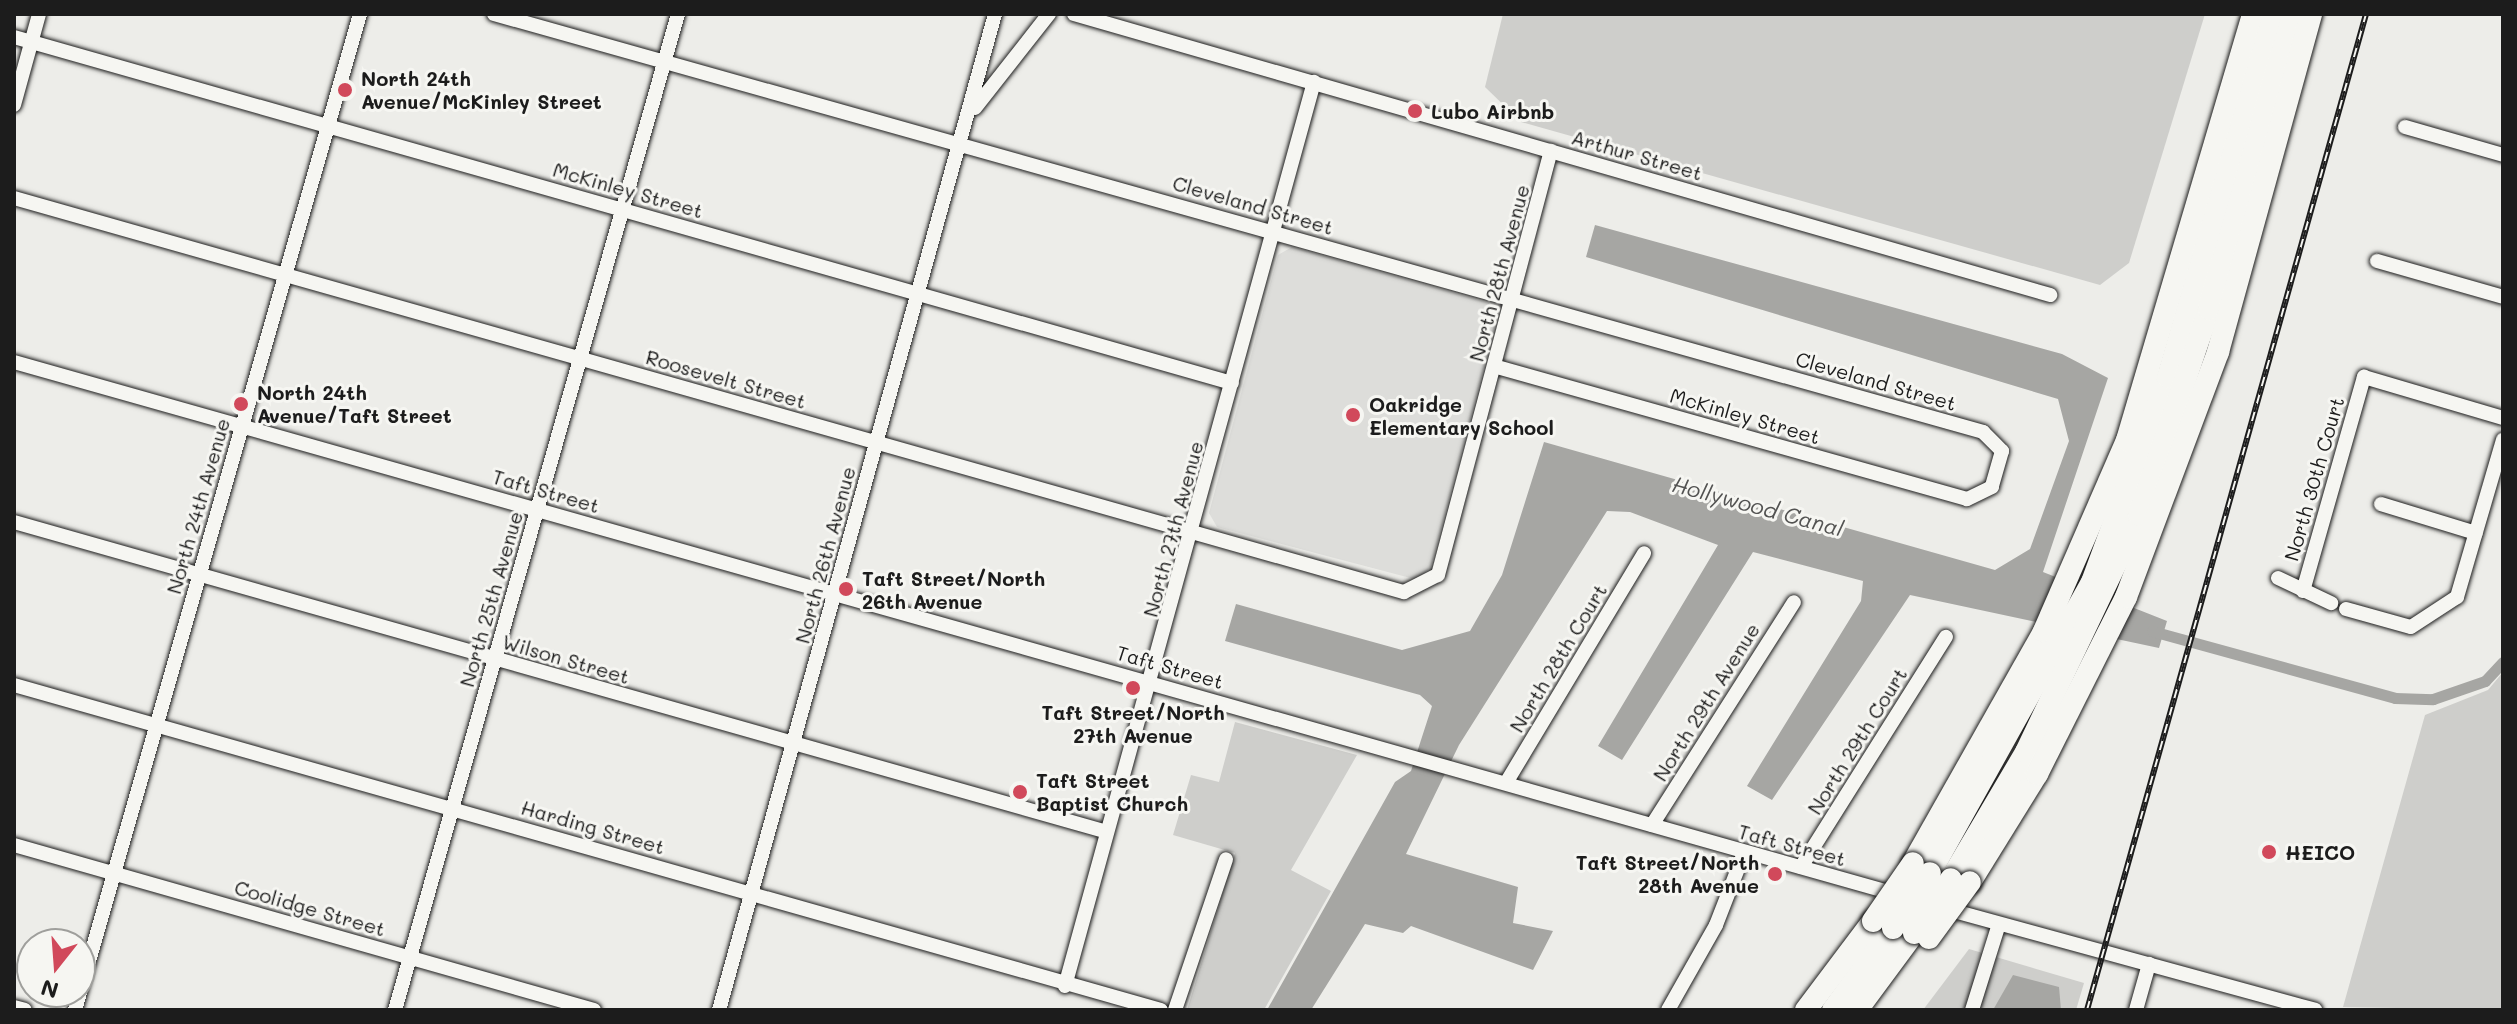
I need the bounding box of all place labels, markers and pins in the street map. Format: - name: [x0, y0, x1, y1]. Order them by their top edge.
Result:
- place label: North 24th Avenue/McKinley Street: [361, 66, 602, 113]
- marker: North 24th Avenue/McKinley Street: [336, 81, 354, 99]
- place label: Lubo Airbnb: [1431, 99, 1554, 123]
- marker: Lubo Airbnb: [1406, 102, 1424, 120]
- place label: North 24th Avenue/Taft Street: [257, 380, 452, 427]
- place label: Oakridge Elementary School: [1369, 392, 1554, 439]
- marker: North 24th Avenue/Taft Street: [232, 395, 250, 413]
- marker: Oakridge Elementary School: [1344, 406, 1362, 424]
- place label: Taft Street/North 26th Avenue: [862, 566, 1045, 613]
- marker: Taft Street/North 26th Avenue: [837, 580, 855, 598]
- marker: Taft Street/North 27th Avenue: [1124, 679, 1142, 697]
- place label: Taft Street/North 27th Avenue: [1041, 700, 1225, 747]
- place label: Taft Street Baptist Church: [1036, 768, 1188, 815]
- marker: Taft Street Baptist Church: [1011, 783, 1029, 801]
- place label: HEICO: [2285, 840, 2355, 864]
- marker: HEICO: [2260, 843, 2278, 861]
- place label: Taft Street/North 28th Avenue: [1576, 850, 1759, 897]
- marker: Taft Street/North 28th Avenue: [1766, 865, 1784, 883]

